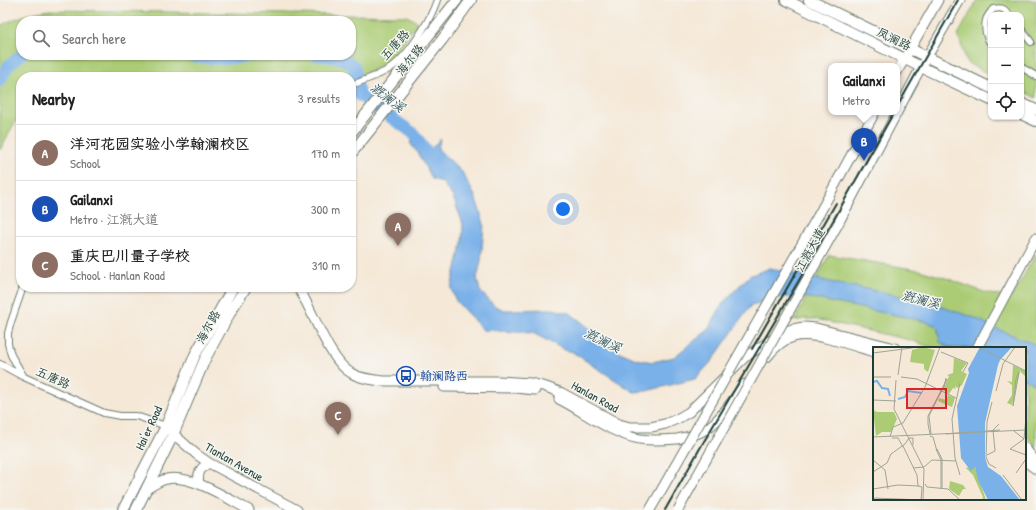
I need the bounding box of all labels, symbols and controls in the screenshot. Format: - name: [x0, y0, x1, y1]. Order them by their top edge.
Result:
- map controls: [988, 12, 1024, 120]
- button: +: [988, 12, 1024, 48]
- search box: [16, 16, 356, 60]
- street label: 凤澜路: [874, 23, 914, 54]
- street label: 五唐路: [376, 26, 413, 64]
- icon: search: [30, 27, 52, 49]
- text: Search here: [62, 28, 126, 49]
- street label: 海尔路: [392, 40, 428, 79]
- button: −: [988, 48, 1024, 84]
- popup: [828, 63, 900, 115]
- text: Gailanxi: [842, 70, 886, 91]
- water label: 溉澜溪: [367, 78, 410, 117]
- button: locate: [988, 84, 1024, 120]
- text: Nearby: [32, 87, 75, 110]
- text: 3 results: [298, 89, 340, 107]
- text: Metro: [842, 91, 870, 109]
- pin: B: [851, 128, 877, 161]
- text: 洋河花园实验小学翰澜校区: [70, 133, 250, 154]
- text: A: [42, 144, 48, 162]
- text: 170 m: [311, 144, 340, 162]
- text: School: [70, 154, 100, 172]
- text: Gailanxi: [70, 189, 113, 210]
- your location: [553, 199, 573, 219]
- text: B: [42, 200, 48, 218]
- text: 300 m: [311, 200, 340, 218]
- text: Metro · 江溉大道: [70, 210, 158, 228]
- pin: A: [385, 213, 411, 246]
- street label: 江溉大道: [790, 225, 829, 275]
- text: 重庆巴川量子学校: [70, 245, 190, 266]
- text: C: [41, 256, 49, 274]
- text: 310 m: [312, 256, 340, 274]
- text: School · Hanlan Road: [70, 266, 165, 284]
- water label: 溉澜溪: [900, 286, 943, 313]
- street label: 海尔路: [191, 307, 224, 347]
- water label: 溉澜溪: [582, 323, 625, 357]
- inset map: [873, 347, 1026, 500]
- street label: 五唐路: [33, 362, 73, 393]
- bus stop icon: 翰澜路西: [395, 365, 417, 387]
- place label: 翰澜路西: [420, 367, 468, 384]
- street label: Hanlan Road: [569, 377, 622, 417]
- pin: C: [325, 402, 351, 435]
- street label: Hai'er Road: [131, 403, 166, 453]
- street label: Tianlan Avenue: [202, 438, 267, 485]

